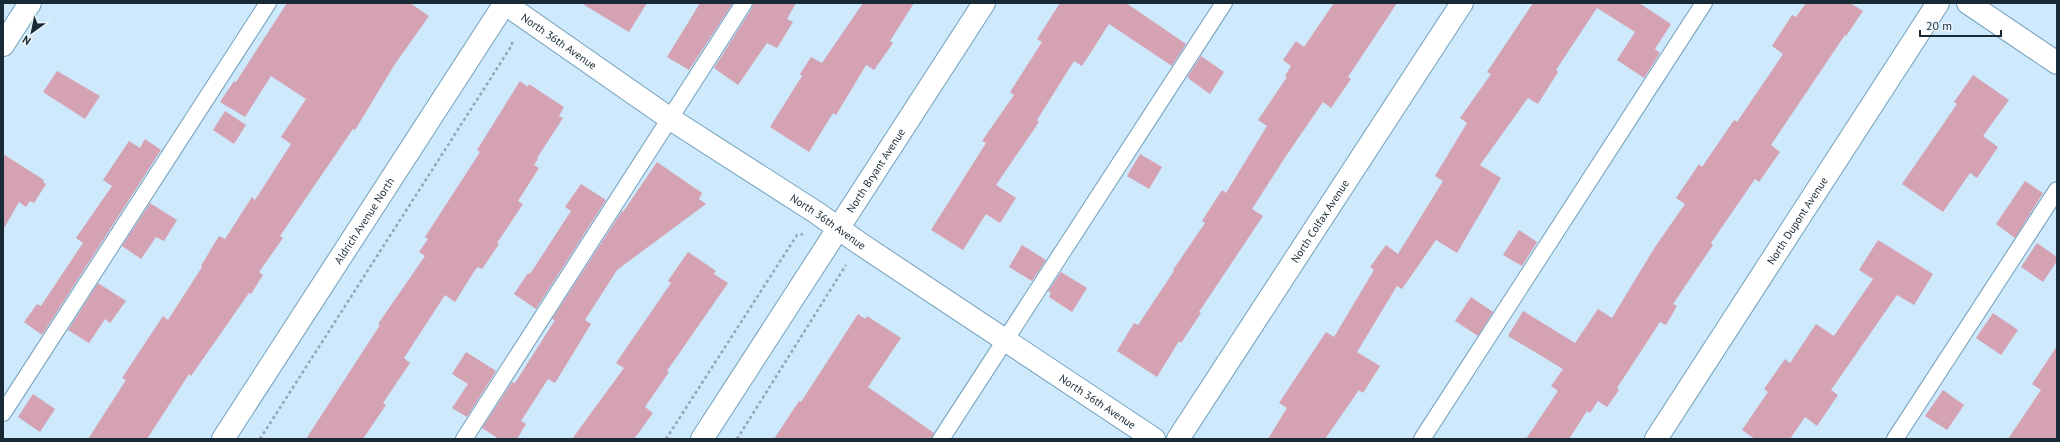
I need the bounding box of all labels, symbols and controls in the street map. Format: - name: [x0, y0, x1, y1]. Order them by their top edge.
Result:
- street label: North 36th Avenue: [519, 10, 600, 73]
- north arrow: [12, 12, 52, 52]
- scale bar: [1920, 12, 2001, 38]
- text: 20 m: [1926, 18, 1952, 33]
- text: N: [20, 33, 33, 48]
- street label: North Bryant Avenue: [843, 125, 908, 215]
- street label: North Dupont Avenue: [1764, 174, 1831, 267]
- street label: Aldrich Avenue North: [331, 175, 397, 267]
- street label: North Colfax Avenue: [1288, 177, 1352, 265]
- street label: North 36th Avenue: [788, 191, 869, 253]
- street label: North 36th Avenue: [1057, 371, 1139, 432]

